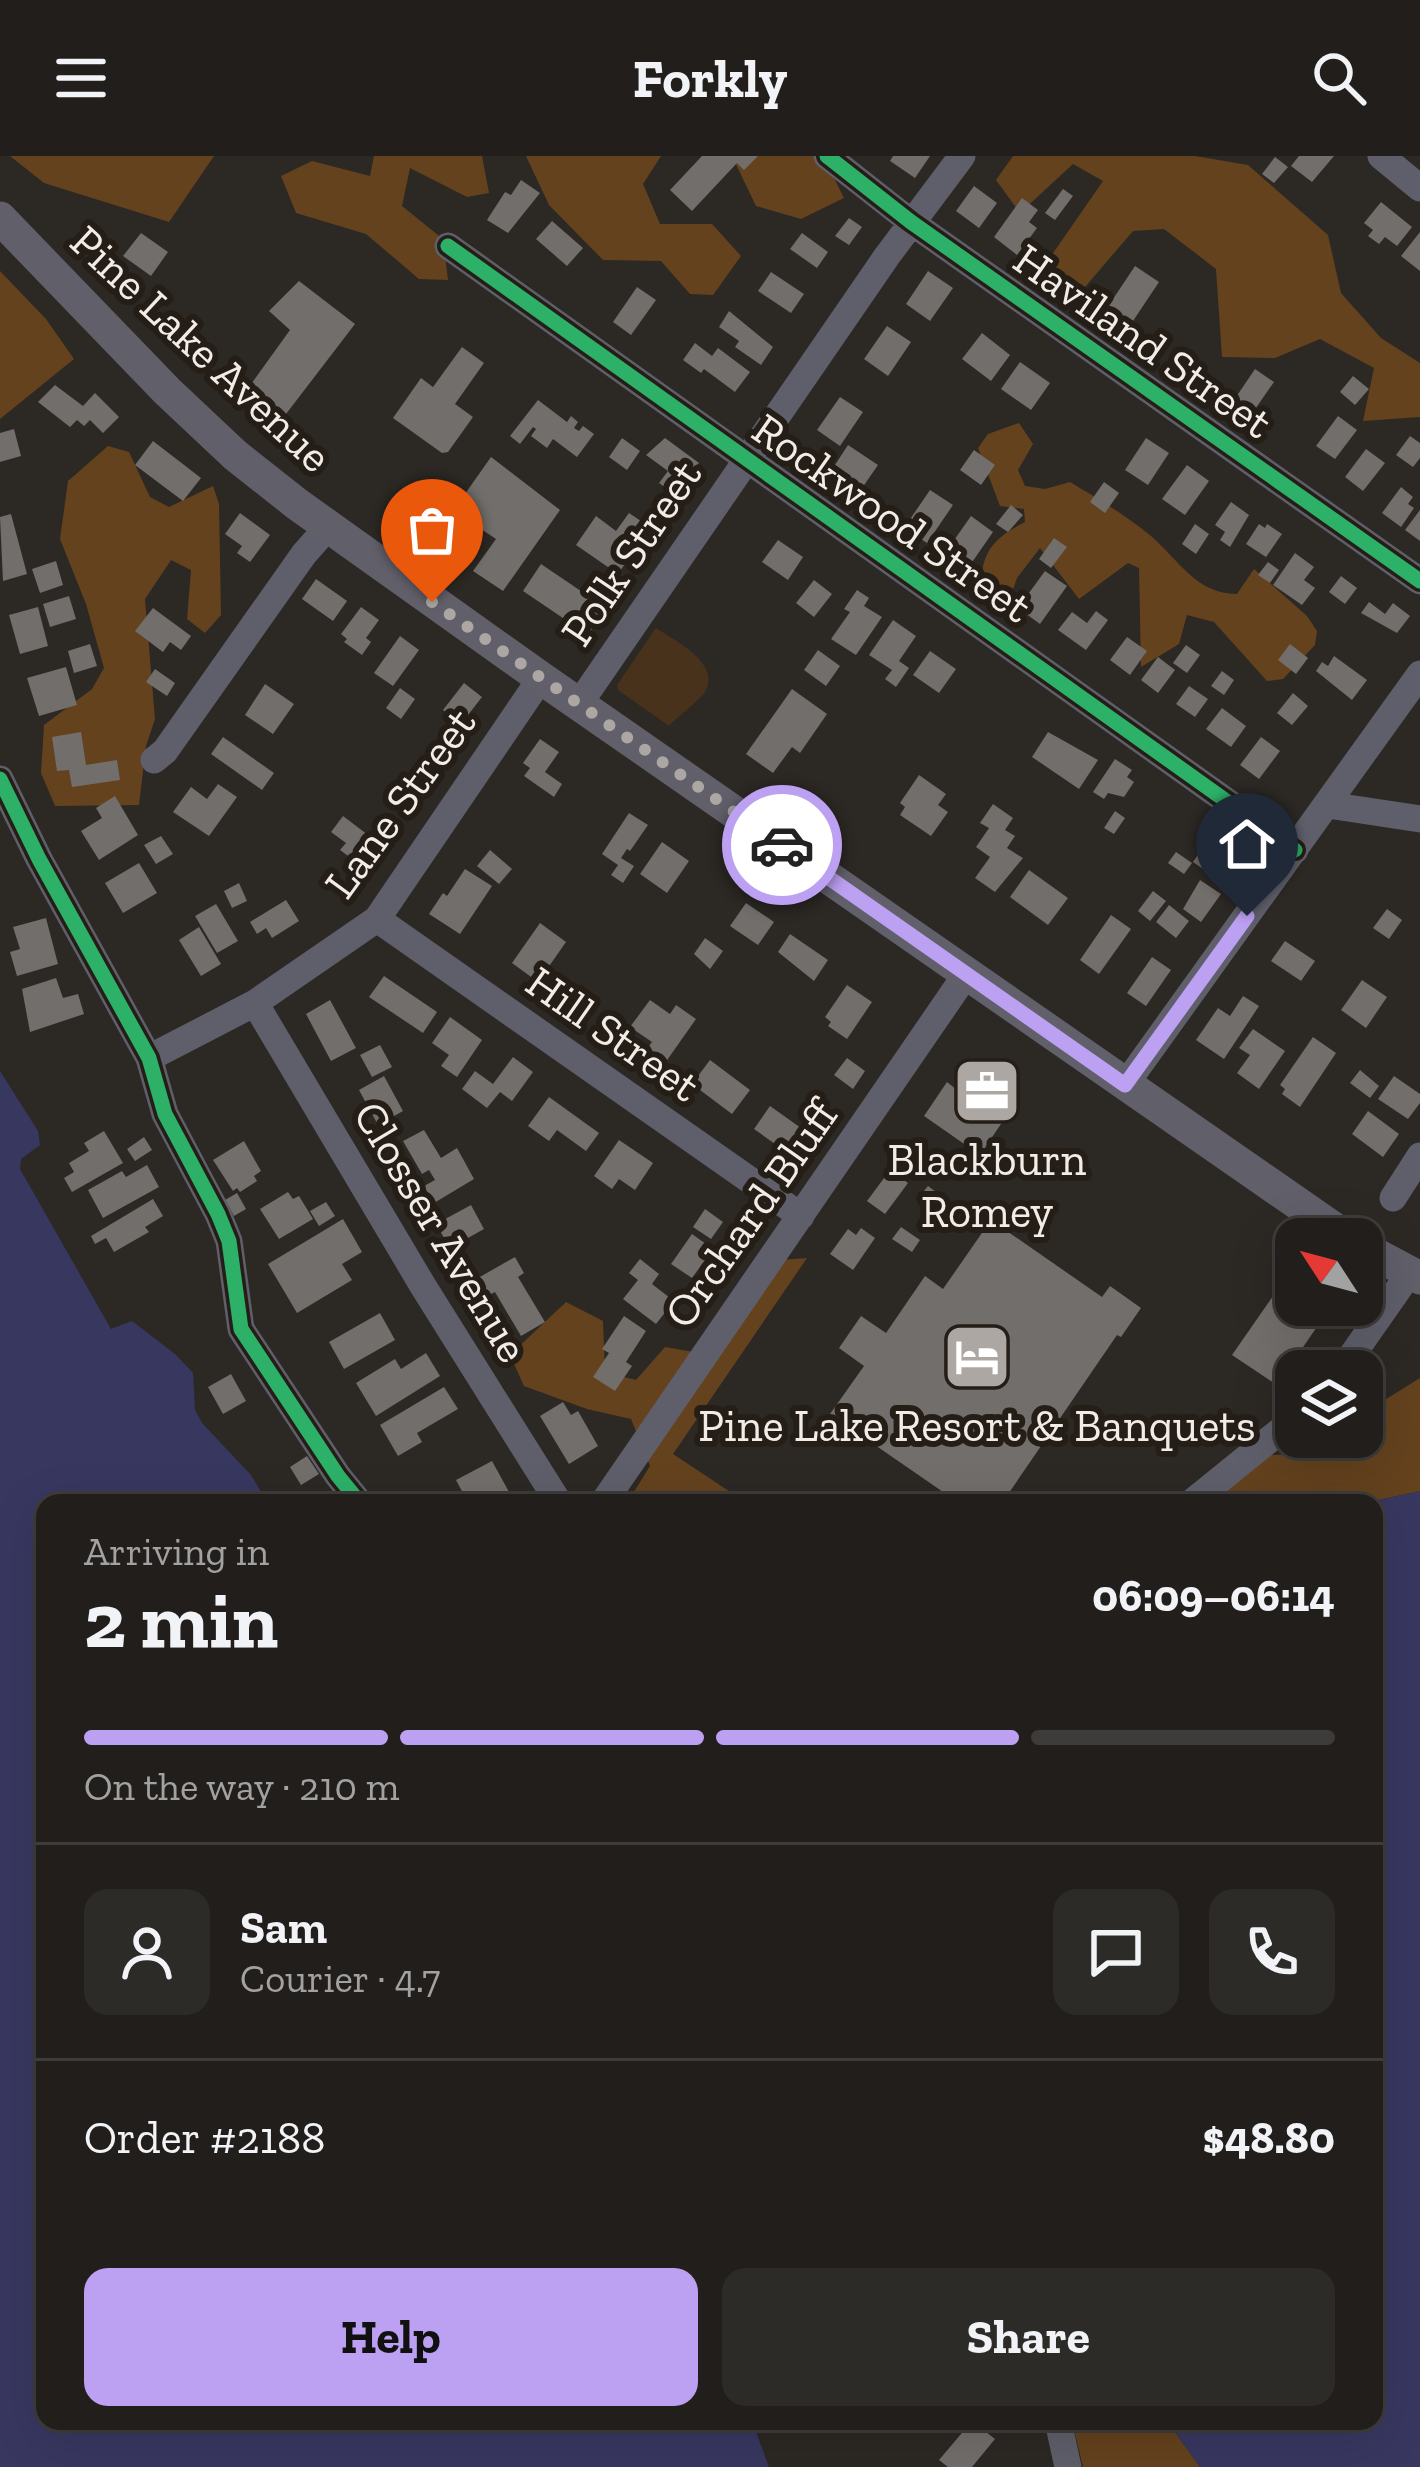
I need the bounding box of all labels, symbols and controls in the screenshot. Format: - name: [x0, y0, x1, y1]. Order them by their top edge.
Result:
- icon: menu: [48, 45, 114, 111]
- icon: search: [1306, 45, 1372, 111]
- text: Forkly: [633, 46, 787, 111]
- street label: Pine Lake Avenue: [59, 214, 343, 484]
- street label: Haviland Street: [1003, 232, 1283, 450]
- street label: Rockwood Street: [742, 402, 1042, 634]
- street label: Polk Street: [549, 450, 713, 656]
- pin: [381, 479, 483, 602]
- icon: bag: [399, 497, 465, 563]
- street label: Lane Street: [313, 697, 487, 909]
- courier: [722, 785, 842, 905]
- pin: [1196, 793, 1298, 916]
- icon: home: [1214, 811, 1280, 877]
- icon: car: [749, 812, 815, 878]
- street label: Hill Street: [516, 955, 710, 1113]
- office icon: Blackburn Romey: [952, 1056, 1022, 1126]
- street label: Orchard Bluff: [653, 1087, 851, 1338]
- street label: Closser Avenue: [342, 1092, 540, 1372]
- place label: Blackburn Romey: [888, 1133, 1087, 1239]
- north arrow: [1275, 1218, 1383, 1326]
- map controls: [1275, 1218, 1383, 1458]
- hotel icon: Pine Lake Resort & Banquets: [942, 1322, 1012, 1392]
- button: layers: [1275, 1350, 1383, 1458]
- place label: Pine Lake Resort & Banquets: [698, 1399, 1256, 1453]
- text: Arriving in: [84, 1528, 269, 1575]
- text: 06:09–06:14: [1092, 1569, 1335, 1623]
- text: 2 min: [84, 1573, 278, 1667]
- text: On the way · 210 m: [84, 1763, 399, 1810]
- button: person: [84, 1889, 210, 2015]
- button: chat: [1053, 1889, 1179, 2015]
- button: phone: [1209, 1889, 1335, 2015]
- text: Sam: [240, 1901, 327, 1955]
- text: Courier · 4.7: [240, 1955, 440, 2002]
- text: Order #2188: [84, 2111, 325, 2165]
- text: $48.80: [1203, 2111, 1335, 2165]
- button: Help: [84, 2268, 698, 2406]
- button: Share: [722, 2268, 1335, 2406]

